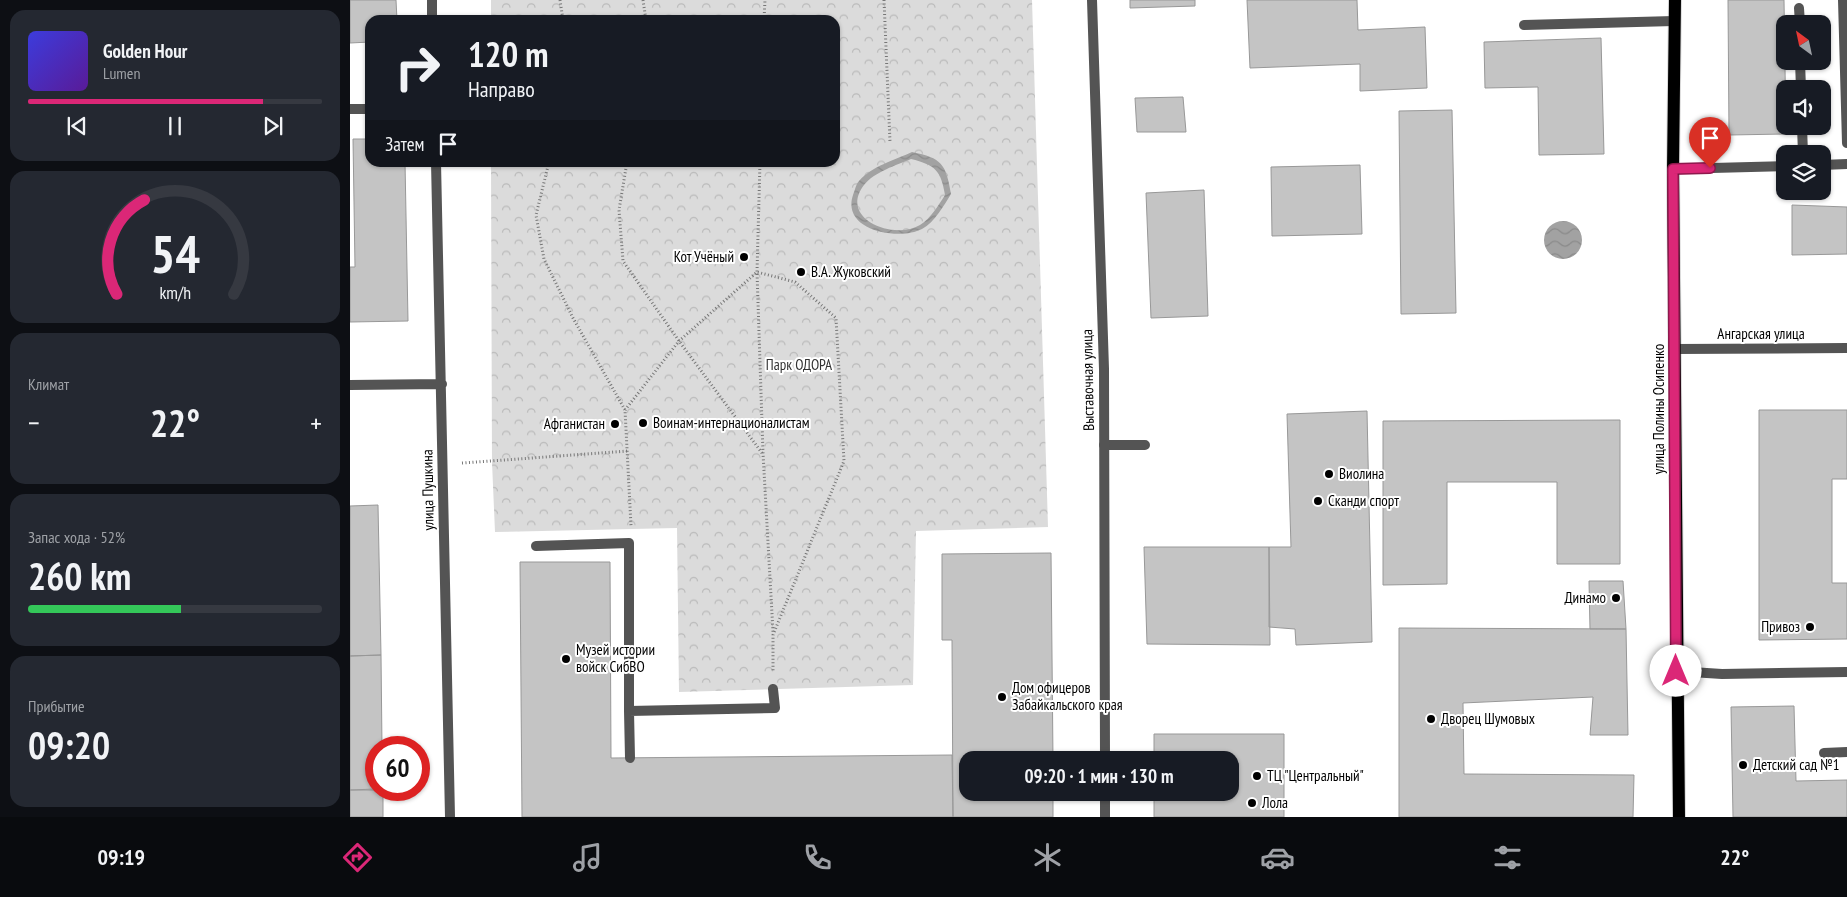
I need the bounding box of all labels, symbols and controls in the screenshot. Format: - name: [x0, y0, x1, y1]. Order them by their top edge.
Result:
- north arrow: [1776, 15, 1831, 70]
- map controls: [1776, 15, 1831, 200]
- text: 120 m: [468, 31, 549, 77]
- icon: right: [385, 35, 450, 100]
- text: Golden Hour: [103, 39, 187, 63]
- text: Lumen: [103, 63, 140, 83]
- text: Направо: [468, 75, 535, 103]
- button: sound: [1776, 80, 1831, 135]
- icon: previous: [63, 112, 91, 140]
- icon: pause: [161, 112, 189, 140]
- icon: next: [259, 112, 287, 140]
- pin: [1689, 117, 1731, 168]
- icon: arrive: [1696, 124, 1724, 152]
- icon: arrive: [434, 130, 462, 158]
- text: Затем: [385, 132, 424, 156]
- button: layers: [1776, 145, 1831, 200]
- text: 54: [150, 220, 200, 287]
- place label: Кот Учёный: [674, 247, 734, 266]
- marker: Кот Учёный: [738, 251, 750, 263]
- place label: В.А. Жуковский: [811, 262, 891, 281]
- marker: В.А. Жуковский: [795, 266, 807, 278]
- text: km/h: [159, 281, 191, 304]
- street label: Ангарская улица: [1717, 324, 1805, 343]
- street label: Выставочная улица: [1077, 329, 1098, 431]
- street label: улица Полины Осипенко: [1649, 344, 1668, 474]
- park label: Парк ОДОРА: [766, 355, 833, 374]
- text: Климат: [28, 374, 69, 394]
- text: 22°: [150, 398, 200, 447]
- text: −: [28, 404, 40, 441]
- text: +: [310, 404, 322, 441]
- place label: Воинам-интернационалистам: [653, 413, 810, 432]
- place label: Афганистан: [544, 414, 605, 433]
- marker: Воинам-интернационалистам: [637, 417, 649, 429]
- marker: Афганистан: [609, 418, 621, 430]
- street label: улица Пушкина: [417, 449, 438, 531]
- place label: Виолина: [1339, 464, 1384, 483]
- marker: Виолина: [1323, 468, 1335, 480]
- place label: Сканди спорт: [1328, 491, 1399, 510]
- marker: Сканди спорт: [1312, 495, 1324, 507]
- text: Запас хода · 52%: [28, 527, 125, 547]
- text: 260 km: [28, 551, 131, 600]
- place label: Динамо: [1564, 588, 1606, 607]
- marker: Динамо: [1610, 592, 1622, 604]
- place label: Привоз: [1761, 617, 1800, 636]
- marker: Привоз: [1804, 621, 1816, 633]
- place label: Музей истории войск СибВО: [576, 640, 655, 676]
- position arrow: [1649, 644, 1701, 696]
- marker: Музей истории войск СибВО: [560, 653, 572, 665]
- place label: Дом офицеров Забайкальского края: [1012, 678, 1123, 714]
- marker: Дом офицеров Забайкальского края: [996, 691, 1008, 703]
- text: Прибытие: [28, 696, 85, 716]
- place label: Дворец Шумовых: [1441, 709, 1535, 728]
- marker: Дворец Шумовых: [1425, 713, 1437, 725]
- text: 09:20: [28, 720, 110, 769]
- speed limit sign: 60: [365, 736, 430, 801]
- place label: Детский сад №1: [1753, 755, 1839, 774]
- marker: Детский сад №1: [1737, 759, 1749, 771]
- text: 09:20 · 1 мин · 130 m: [1025, 764, 1173, 788]
- place label: ТЦ "Центральный": [1267, 766, 1364, 785]
- marker: ТЦ "Центральный": [1251, 770, 1263, 782]
- place label: Лола: [1261, 793, 1288, 812]
- marker: Лола: [1246, 797, 1258, 809]
- icon: directions: [340, 840, 375, 875]
- icon: music: [570, 840, 605, 875]
- icon: phone: [800, 840, 835, 875]
- icon: climate: [1030, 840, 1065, 875]
- icon: car: [1260, 840, 1295, 875]
- icon: filters: [1490, 840, 1525, 875]
- text: 09:19: [98, 843, 145, 871]
- text: 22°: [1720, 843, 1749, 871]

